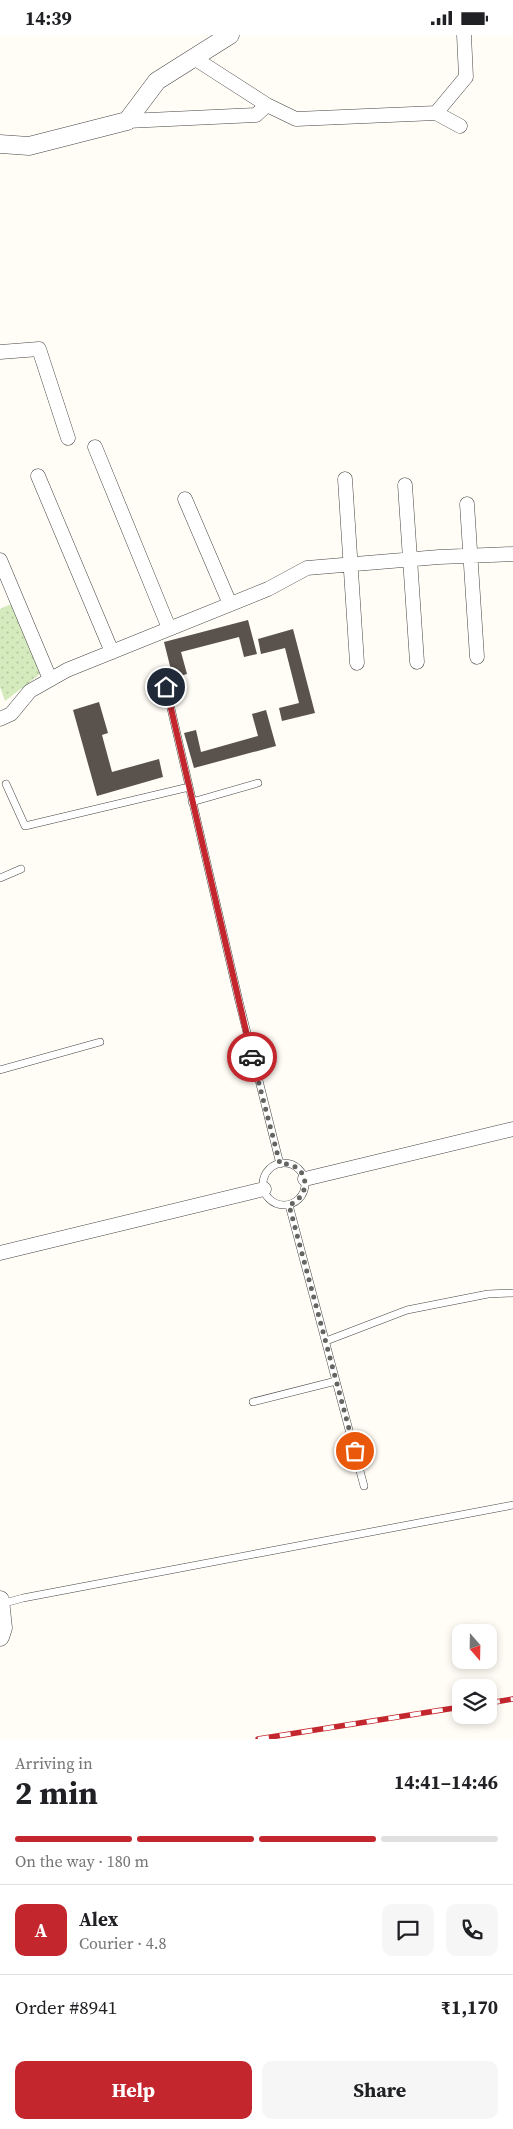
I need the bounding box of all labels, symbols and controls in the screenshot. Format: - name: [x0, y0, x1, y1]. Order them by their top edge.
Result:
- text: 14:39: [25, 5, 72, 31]
- pin: [145, 666, 187, 708]
- icon: home: [152, 673, 180, 701]
- courier: [227, 1032, 277, 1082]
- icon: car: [238, 1043, 266, 1071]
- pin: [334, 1430, 376, 1472]
- icon: bag: [341, 1437, 369, 1465]
- north arrow: [452, 1624, 498, 1669]
- map controls: [452, 1624, 497, 1724]
- button: layers: [452, 1679, 497, 1724]
- text: Arriving in: [15, 1752, 93, 1774]
- text: 14:41–14:46: [394, 1769, 498, 1795]
- text: 2 min: [15, 1771, 98, 1815]
- text: On the way · 180 m: [15, 1850, 149, 1872]
- button: chat: [382, 1904, 434, 1956]
- button: phone: [446, 1904, 498, 1956]
- text: Alex: [79, 1906, 118, 1932]
- text: A: [35, 1917, 47, 1943]
- text: Courier · 4.8: [79, 1932, 167, 1954]
- text: Order #8941: [15, 1994, 117, 2020]
- text: ₹1,170: [441, 1994, 498, 2020]
- button: Help: [15, 2061, 252, 2119]
- button: Share: [262, 2061, 498, 2119]

